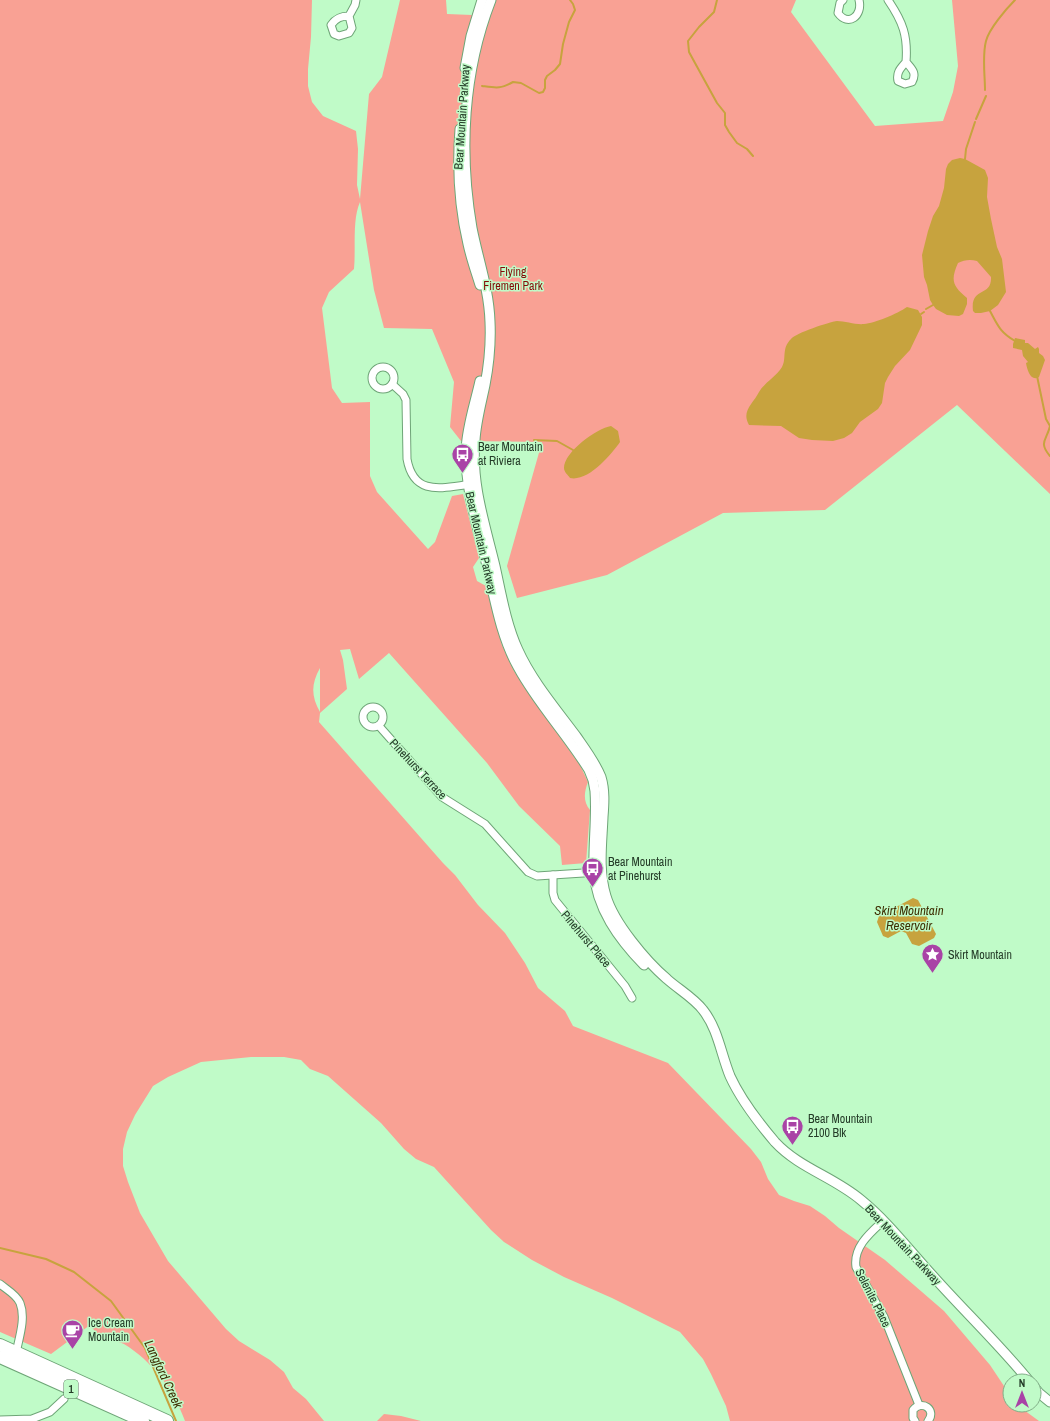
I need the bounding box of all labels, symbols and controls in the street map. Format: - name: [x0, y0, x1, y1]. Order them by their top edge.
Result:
- street label: Bear Mountain Parkway: [450, 64, 474, 170]
- park label: Flying Firemen Park: [483, 264, 543, 294]
- place label: Bear Mountain at Riviera: [478, 439, 543, 469]
- bus stop icon: Bear Mountain at Riviera: [450, 441, 476, 474]
- street label: Bear Mountain Parkway: [461, 490, 501, 596]
- street label: Pinehurst Terrace: [386, 735, 450, 803]
- place label: Bear Mountain at Pinehurst: [608, 854, 673, 884]
- bus stop icon: Bear Mountain at Pinehurst: [580, 856, 606, 889]
- water label: Skirt Mountain Reservoir: [874, 902, 944, 934]
- street label: Pinehurst Place: [558, 907, 614, 971]
- place icon: Skirt Mountain: [920, 942, 946, 975]
- place label: Skirt Mountain: [948, 947, 1012, 963]
- place label: Bear Mountain 2100 Blk: [808, 1111, 873, 1141]
- bus stop icon: Bear Mountain 2100 Blk: [779, 1113, 805, 1146]
- street label: Bear Mountain Parkway: [861, 1201, 945, 1289]
- street label: Selenite Place: [851, 1266, 895, 1330]
- place label: Ice Cream Mountain: [88, 1315, 133, 1345]
- cafe icon: Ice Cream Mountain: [59, 1317, 85, 1350]
- water label: Langford Creek: [140, 1337, 187, 1412]
- north arrow: [1002, 1373, 1042, 1413]
- text: N: [1019, 1376, 1025, 1390]
- road number: 1: [64, 1380, 78, 1398]

